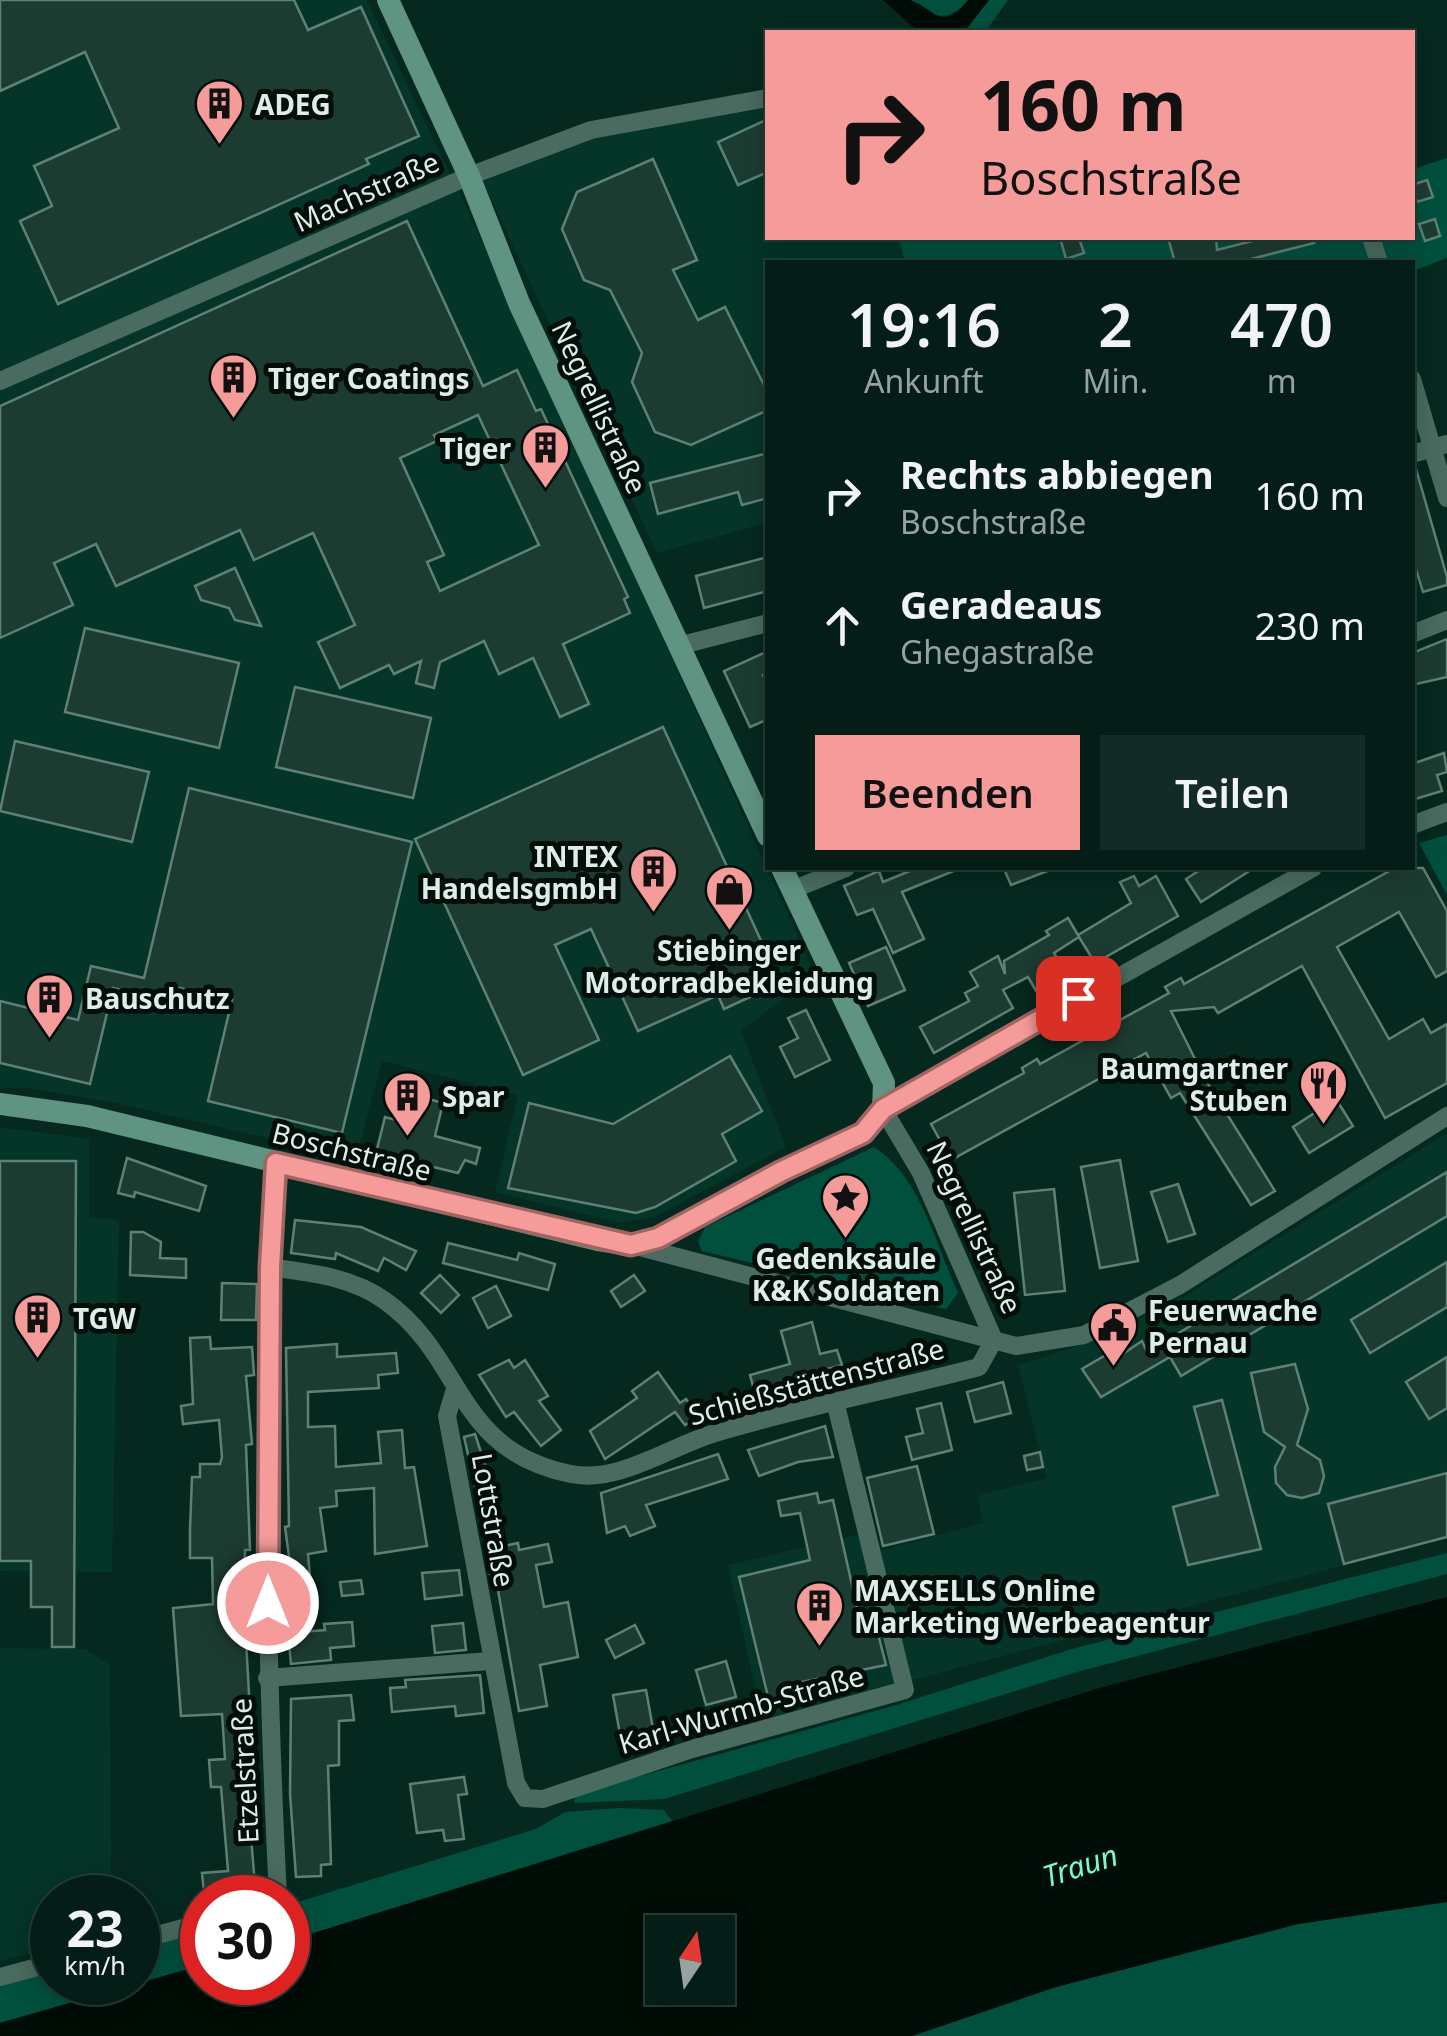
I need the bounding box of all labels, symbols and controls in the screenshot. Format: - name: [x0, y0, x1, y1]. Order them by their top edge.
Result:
- text: 160 m: [980, 56, 1187, 152]
- icon: right: [815, 70, 945, 200]
- building icon: ADEG: [194, 78, 246, 146]
- place label: ADEG: [255, 85, 331, 123]
- street label: Machstraße: [287, 142, 445, 240]
- text: Boschstraße: [980, 147, 1242, 208]
- text: 19:16: [847, 283, 1001, 365]
- text: 2: [1098, 283, 1133, 365]
- text: 470: [1230, 283, 1333, 365]
- street label: Negrellistraße: [543, 314, 657, 500]
- building icon: Tiger Coatings: [207, 352, 259, 420]
- place label: Tiger Coatings: [268, 359, 469, 397]
- text: Ankunft: [864, 359, 984, 402]
- text: Min.: [1083, 359, 1148, 402]
- text: m: [1267, 359, 1297, 402]
- building icon: Tiger: [520, 422, 572, 490]
- place label: Tiger: [440, 429, 511, 467]
- text: Rechts abbiegen: [900, 448, 1214, 500]
- icon: right: [815, 468, 870, 523]
- text: 160 m: [1254, 469, 1365, 521]
- text: Boschstraße: [900, 500, 1086, 543]
- text: Geradeaus: [900, 578, 1102, 630]
- icon: ahead: [815, 598, 870, 653]
- text: 230 m: [1254, 599, 1365, 651]
- text: Ghegastraße: [900, 630, 1094, 673]
- button: Beenden: [815, 735, 1080, 850]
- button: Teilen: [1100, 735, 1365, 850]
- place label: INTEX HandelsgmbH: [421, 837, 618, 907]
- building icon: INTEX HandelsgmbH: [627, 846, 679, 914]
- shop icon: Stiebinger Motorradbekleidung: [703, 864, 755, 932]
- place label: Stiebinger Motorradbekleidung: [584, 931, 874, 1001]
- pin: [1036, 956, 1121, 1041]
- icon: arrive: [1051, 971, 1106, 1026]
- building icon: Bauschutz: [24, 972, 76, 1040]
- place label: Bauschutz: [85, 979, 229, 1017]
- place label: Baumgartner Stuben: [1101, 1049, 1288, 1119]
- restaurant icon: Baumgartner Stuben: [1297, 1058, 1349, 1126]
- building icon: Spar: [381, 1070, 433, 1138]
- place label: Spar: [442, 1077, 505, 1115]
- street label: Boschstraße: [268, 1113, 436, 1189]
- street label: Negrellistraße: [918, 1134, 1032, 1320]
- place icon: Gedenksäule K&K Soldaten: [820, 1172, 872, 1240]
- place label: Gedenksäule K&K Soldaten: [752, 1239, 940, 1309]
- place label: Feuerwache Pernau: [1148, 1291, 1318, 1361]
- building icon: TGW: [12, 1292, 64, 1360]
- place label: TGW: [73, 1299, 137, 1337]
- public building icon: Feuerwache Pernau: [1087, 1300, 1139, 1368]
- street label: Schießstättenstraße: [684, 1329, 948, 1433]
- street label: Lottstraße: [464, 1450, 524, 1590]
- position arrow: [216, 1551, 320, 1655]
- place label: MAXSELLS Online Marketing Werbeagentur: [854, 1571, 1210, 1641]
- building icon: MAXSELLS Online Marketing Werbeagentur: [793, 1580, 845, 1648]
- street label: Karl-Wurmb-Straße: [614, 1656, 868, 1762]
- street label: Etzelstraße: [221, 1697, 267, 1845]
- water label: Traun: [1037, 1834, 1123, 1896]
- speed limit sign: 30: [180, 1875, 310, 2005]
- text: 23: [66, 1894, 124, 1962]
- north arrow: [645, 1915, 735, 2005]
- map controls: [645, 1915, 735, 2005]
- text: km/h: [64, 1948, 126, 1982]

